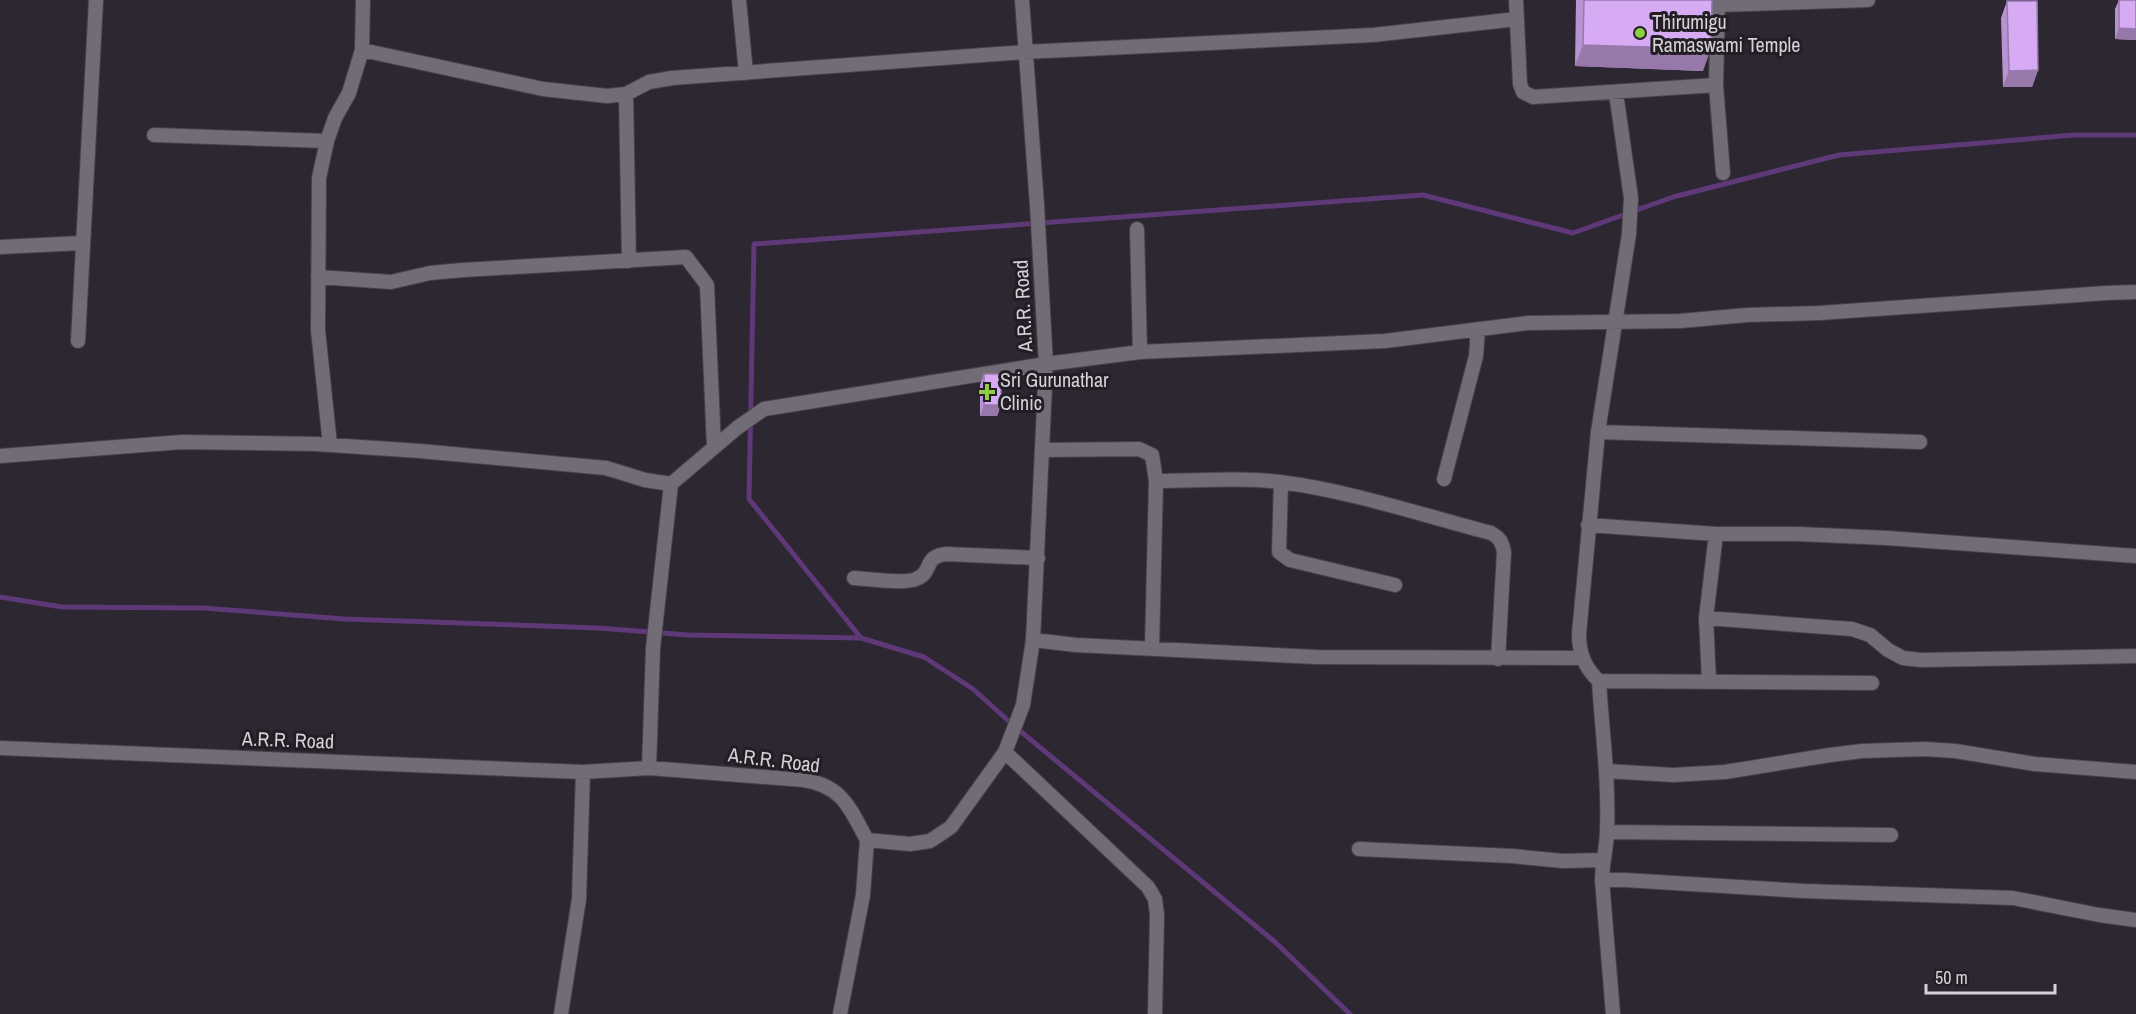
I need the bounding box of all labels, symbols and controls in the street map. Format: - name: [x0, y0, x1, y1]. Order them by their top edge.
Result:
- place label: Thirumigu Ramaswami Temple: [1652, 8, 1800, 58]
- marker: Thirumigu Ramaswami Temple: [1633, 26, 1647, 40]
- street label: A.R.R. Road: [1007, 259, 1038, 354]
- place label: Sri Gurunathar Clinic: [1000, 366, 1109, 416]
- marker: Sri Gurunathar Clinic: [978, 383, 996, 401]
- street label: A.R.R. Road: [241, 724, 334, 755]
- street label: A.R.R. Road: [726, 740, 821, 779]
- scale bar: [1926, 957, 2055, 995]
- text: 50 m: [1935, 965, 1968, 990]

